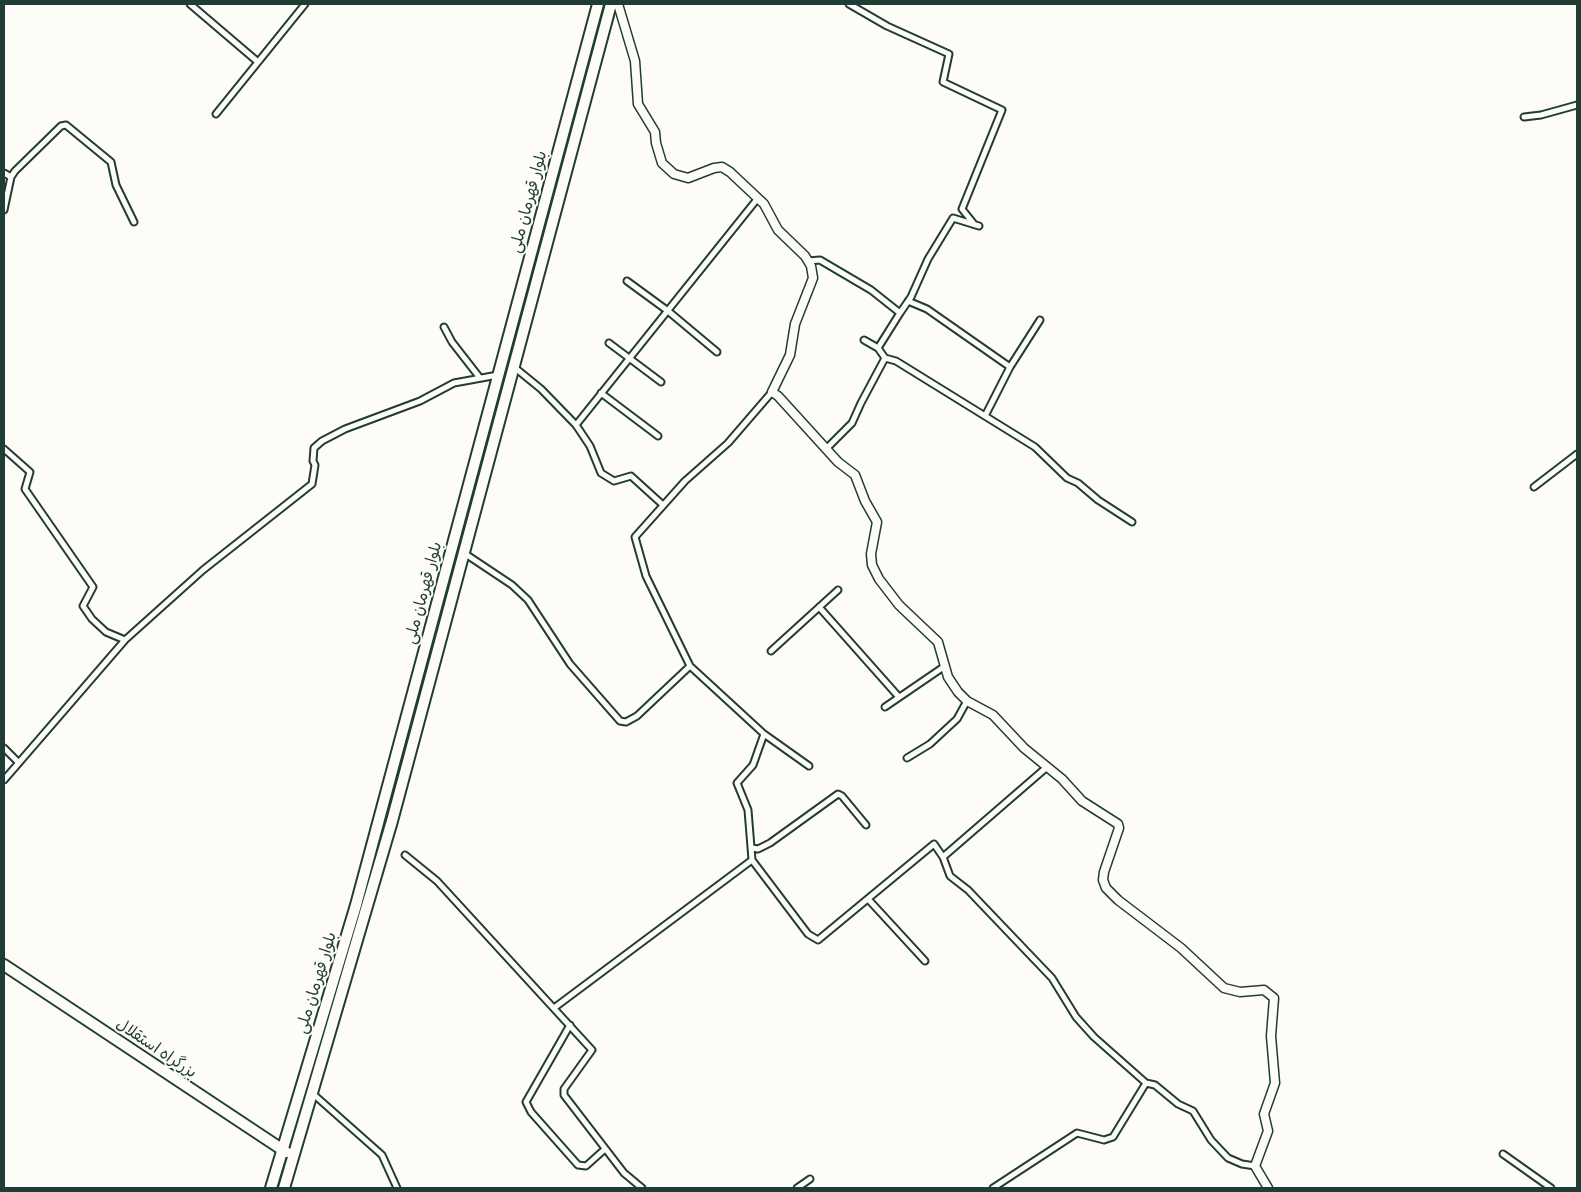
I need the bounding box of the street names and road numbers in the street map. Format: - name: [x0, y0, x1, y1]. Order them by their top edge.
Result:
- street label: بلوار قهرمان ملی: [506, 149, 552, 255]
- street label: بلوار قهرمان ملی: [401, 540, 447, 646]
- street label: بلوار قهرمان ملی: [292, 930, 342, 1036]
- street label: بزرگراه استقلال: [112, 1015, 200, 1083]

